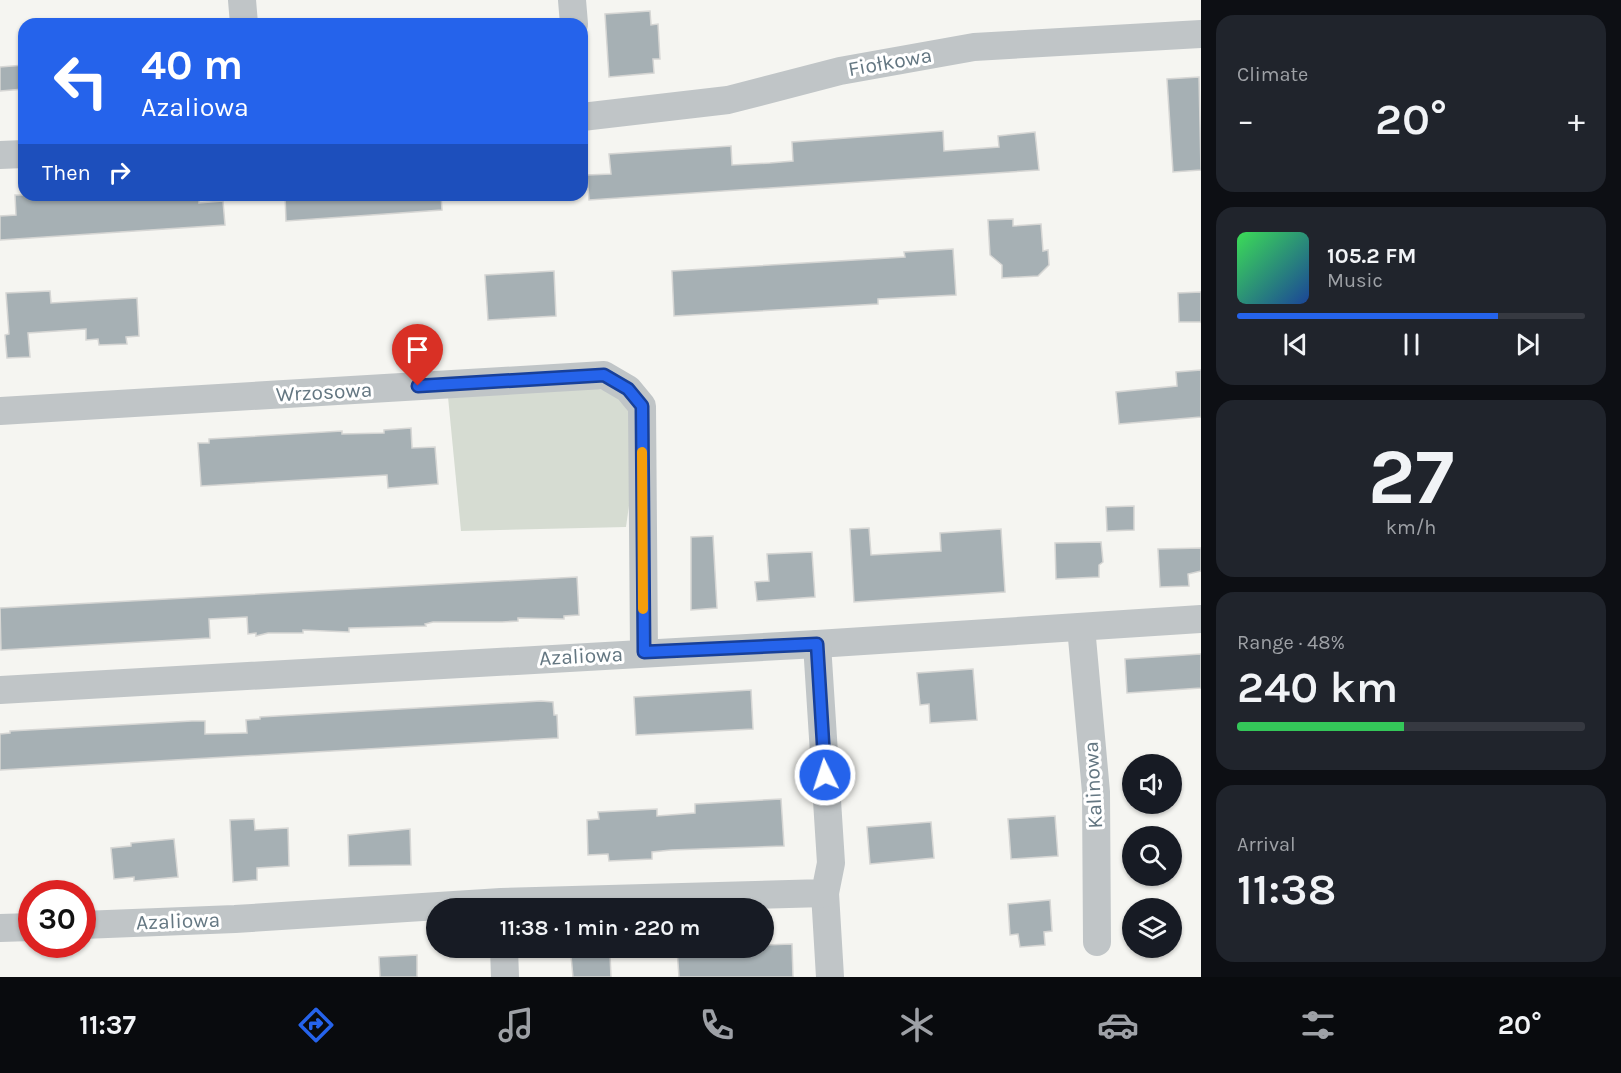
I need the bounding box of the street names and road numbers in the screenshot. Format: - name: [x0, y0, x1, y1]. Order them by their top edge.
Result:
- street label: Fiołkowa: [846, 43, 934, 81]
- street label: Wrzosowa: [275, 377, 373, 407]
- street label: Azaliowa: [538, 642, 624, 670]
- street label: Kalinowa: [1079, 741, 1107, 829]
- street label: Azaliowa: [136, 908, 220, 934]

